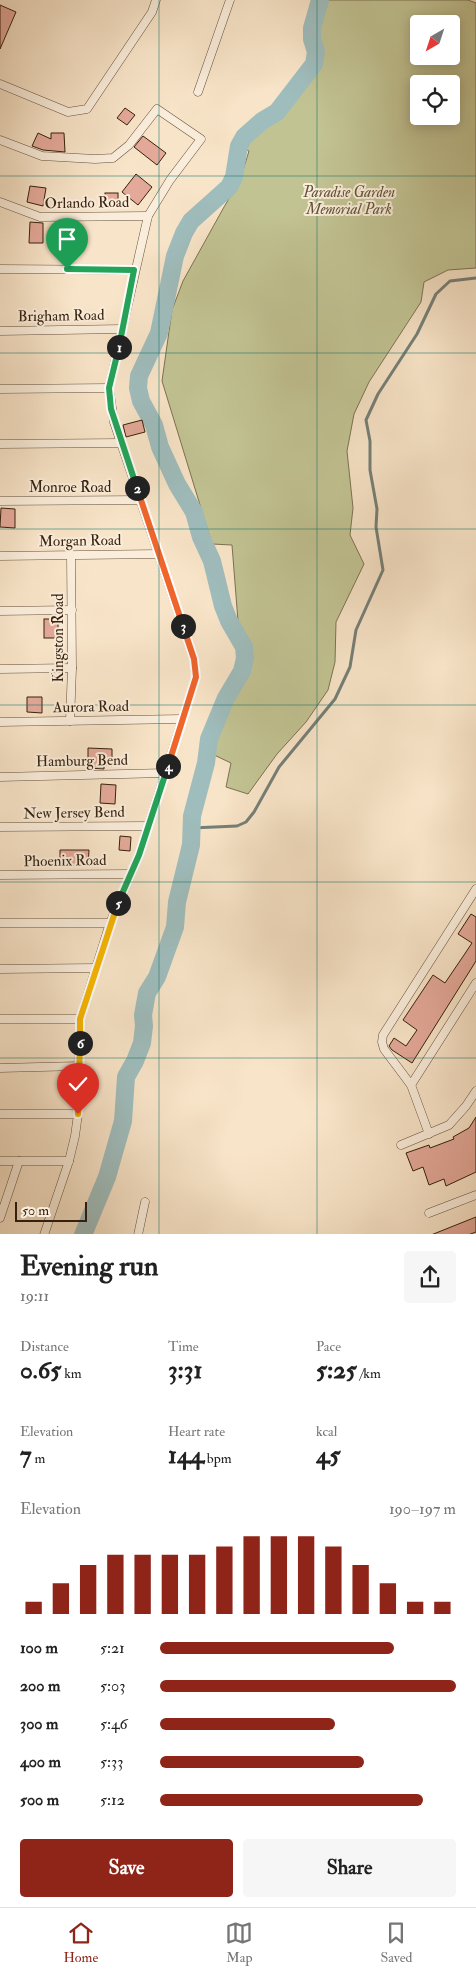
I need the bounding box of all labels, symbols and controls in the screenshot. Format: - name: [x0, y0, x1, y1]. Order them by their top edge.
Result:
- north arrow: [410, 15, 460, 65]
- map controls: [410, 15, 460, 125]
- button: locate: [410, 75, 460, 125]
- park label: Paradise Garden Memorial Park: [302, 183, 395, 219]
- street label: Orlando Road: [45, 193, 130, 213]
- pin: [46, 218, 88, 269]
- icon: arrive: [53, 225, 81, 253]
- street label: Brigham Road: [17, 306, 105, 326]
- pin: 1: [106, 334, 132, 360]
- text: 1: [117, 339, 122, 356]
- pin: 2: [124, 476, 150, 500]
- street label: Monroe Road: [29, 478, 112, 497]
- text: 2: [134, 480, 141, 497]
- street label: Morgan Road: [38, 531, 122, 551]
- street label: Kingston Road: [49, 593, 68, 683]
- pin: 3: [170, 614, 196, 638]
- text: 3: [181, 618, 186, 635]
- street label: Aurora Road: [52, 697, 130, 717]
- street label: Hamburg Bend: [36, 751, 129, 771]
- pin: 4: [156, 754, 180, 778]
- text: 4: [165, 758, 172, 775]
- street label: New Jersey Bend: [23, 803, 126, 824]
- street label: Phoenix Road: [23, 851, 107, 871]
- pin: 5: [106, 890, 130, 916]
- text: 5: [115, 895, 122, 912]
- pin: 6: [68, 1030, 92, 1056]
- text: 6: [77, 1035, 84, 1052]
- pin: [57, 1063, 99, 1114]
- icon: check: [64, 1070, 92, 1098]
- scale bar: [15, 1200, 88, 1223]
- text: 50 m: [22, 1202, 49, 1219]
- text: Evening run: [20, 1249, 158, 1284]
- button: share: [404, 1251, 456, 1303]
- text: 19:11: [20, 1286, 49, 1306]
- text: Distance: [20, 1338, 69, 1355]
- text: Time: [168, 1338, 199, 1355]
- text: Pace: [316, 1338, 341, 1355]
- text: 0.65: [20, 1355, 61, 1386]
- text: 3:31: [168, 1355, 202, 1386]
- text: 5:25: [316, 1355, 357, 1386]
- text: km: [61, 1365, 82, 1382]
- text: /km: [357, 1365, 381, 1382]
- text: Elevation: [20, 1423, 73, 1440]
- text: Heart rate: [168, 1423, 225, 1440]
- text: kcal: [316, 1423, 337, 1440]
- text: 7: [20, 1440, 31, 1471]
- text: 144: [168, 1440, 204, 1471]
- text: 45: [316, 1440, 340, 1471]
- text: m: [31, 1450, 45, 1467]
- text: bpm: [204, 1450, 232, 1467]
- text: Elevation: [20, 1499, 81, 1519]
- text: 190–197 m: [389, 1499, 456, 1519]
- text: 100 m: [20, 1638, 58, 1658]
- text: 5:21: [100, 1638, 125, 1658]
- text: 200 m: [20, 1676, 60, 1696]
- text: 5:03: [100, 1676, 125, 1696]
- text: 300 m: [20, 1714, 58, 1734]
- text: 5:46: [100, 1714, 128, 1734]
- text: 400 m: [20, 1752, 61, 1772]
- text: 5:33: [100, 1752, 123, 1772]
- text: 500 m: [20, 1790, 59, 1810]
- text: 5:12: [100, 1790, 125, 1810]
- button: Save: [20, 1839, 233, 1897]
- button: Share: [243, 1839, 456, 1897]
- tab: Home: [64, 1919, 98, 1966]
- tab: Map: [225, 1919, 253, 1966]
- tab: Saved: [380, 1919, 412, 1966]

